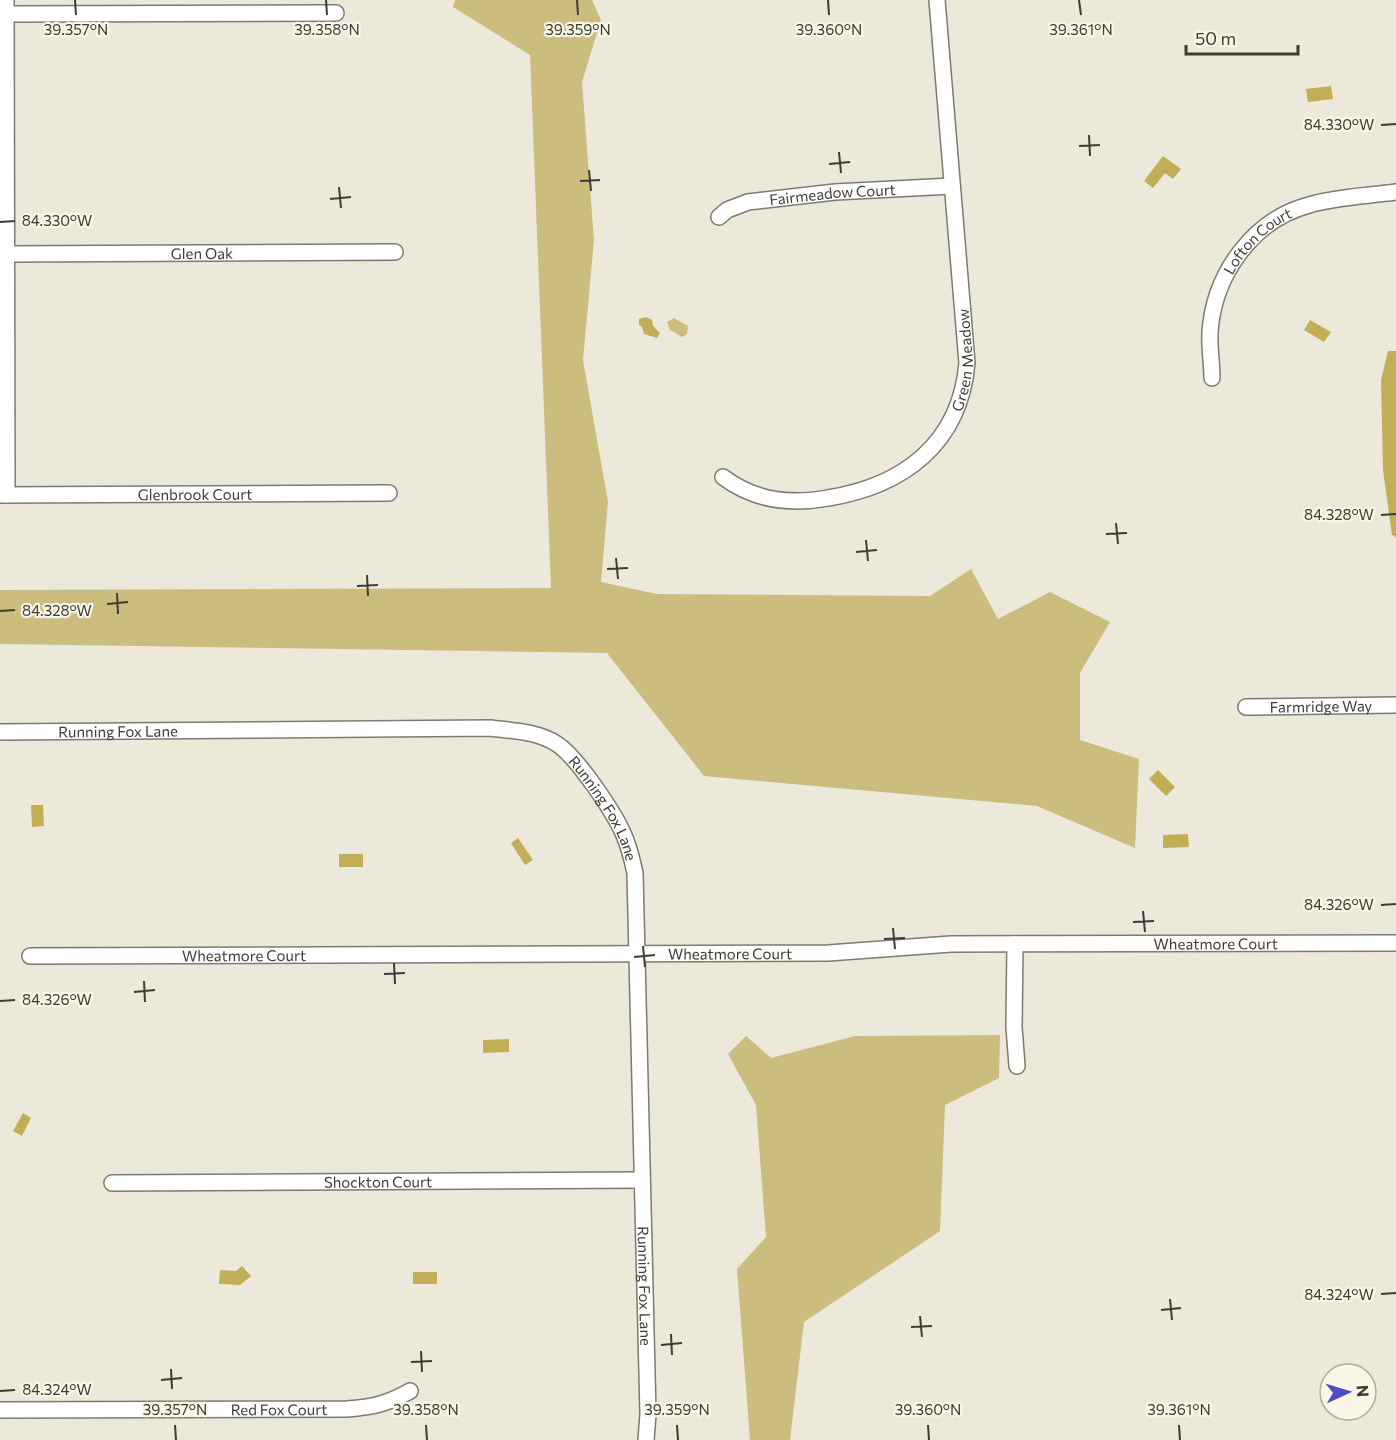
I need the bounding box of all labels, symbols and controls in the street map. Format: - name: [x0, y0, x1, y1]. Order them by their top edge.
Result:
- scale bar: [1186, 18, 1298, 56]
- text: 39.357°N: [44, 20, 108, 38]
- text: 39.358°N: [294, 20, 360, 38]
- text: 39.359°N: [545, 20, 611, 38]
- text: 39.360°N: [796, 20, 862, 38]
- text: 39.361°N: [1049, 20, 1113, 38]
- text: 50 m: [1195, 27, 1236, 49]
- text: 84.330°W: [1304, 115, 1374, 133]
- street label: Fairmeadow Court: [768, 180, 896, 208]
- street label: Lofton Court: [1219, 203, 1294, 277]
- text: 84.330°W: [22, 211, 92, 229]
- street label: Glen Oak: [171, 244, 233, 262]
- street label: Green Meadow: [947, 308, 976, 414]
- street label: Glenbrook Court: [138, 485, 252, 503]
- text: 84.328°W: [1304, 505, 1374, 523]
- text: 84.328°W: [22, 601, 92, 619]
- street label: Farmridge Way: [1270, 696, 1373, 716]
- street label: Running Fox Lane: [58, 722, 178, 741]
- street label: Running Fox Lane: [565, 752, 641, 863]
- text: 84.326°W: [1304, 895, 1374, 913]
- street label: Wheatmore Court: [1154, 934, 1278, 953]
- street label: Wheatmore Court: [668, 944, 792, 963]
- street label: Wheatmore Court: [182, 946, 306, 964]
- text: 84.326°W: [22, 990, 92, 1008]
- street label: Shockton Court: [324, 1172, 432, 1191]
- street label: Running Fox Lane: [634, 1226, 655, 1346]
- text: 84.324°W: [1304, 1285, 1374, 1303]
- north arrow: [1318, 1362, 1378, 1422]
- text: 84.324°W: [22, 1380, 92, 1398]
- text: N: [1354, 1384, 1373, 1398]
- text: 39.357°N: [143, 1400, 207, 1418]
- street label: Red Fox Court: [231, 1400, 327, 1418]
- text: 39.358°N: [393, 1400, 459, 1418]
- text: 39.359°N: [644, 1400, 710, 1418]
- text: 39.360°N: [895, 1400, 961, 1418]
- text: 39.361°N: [1147, 1400, 1211, 1418]

